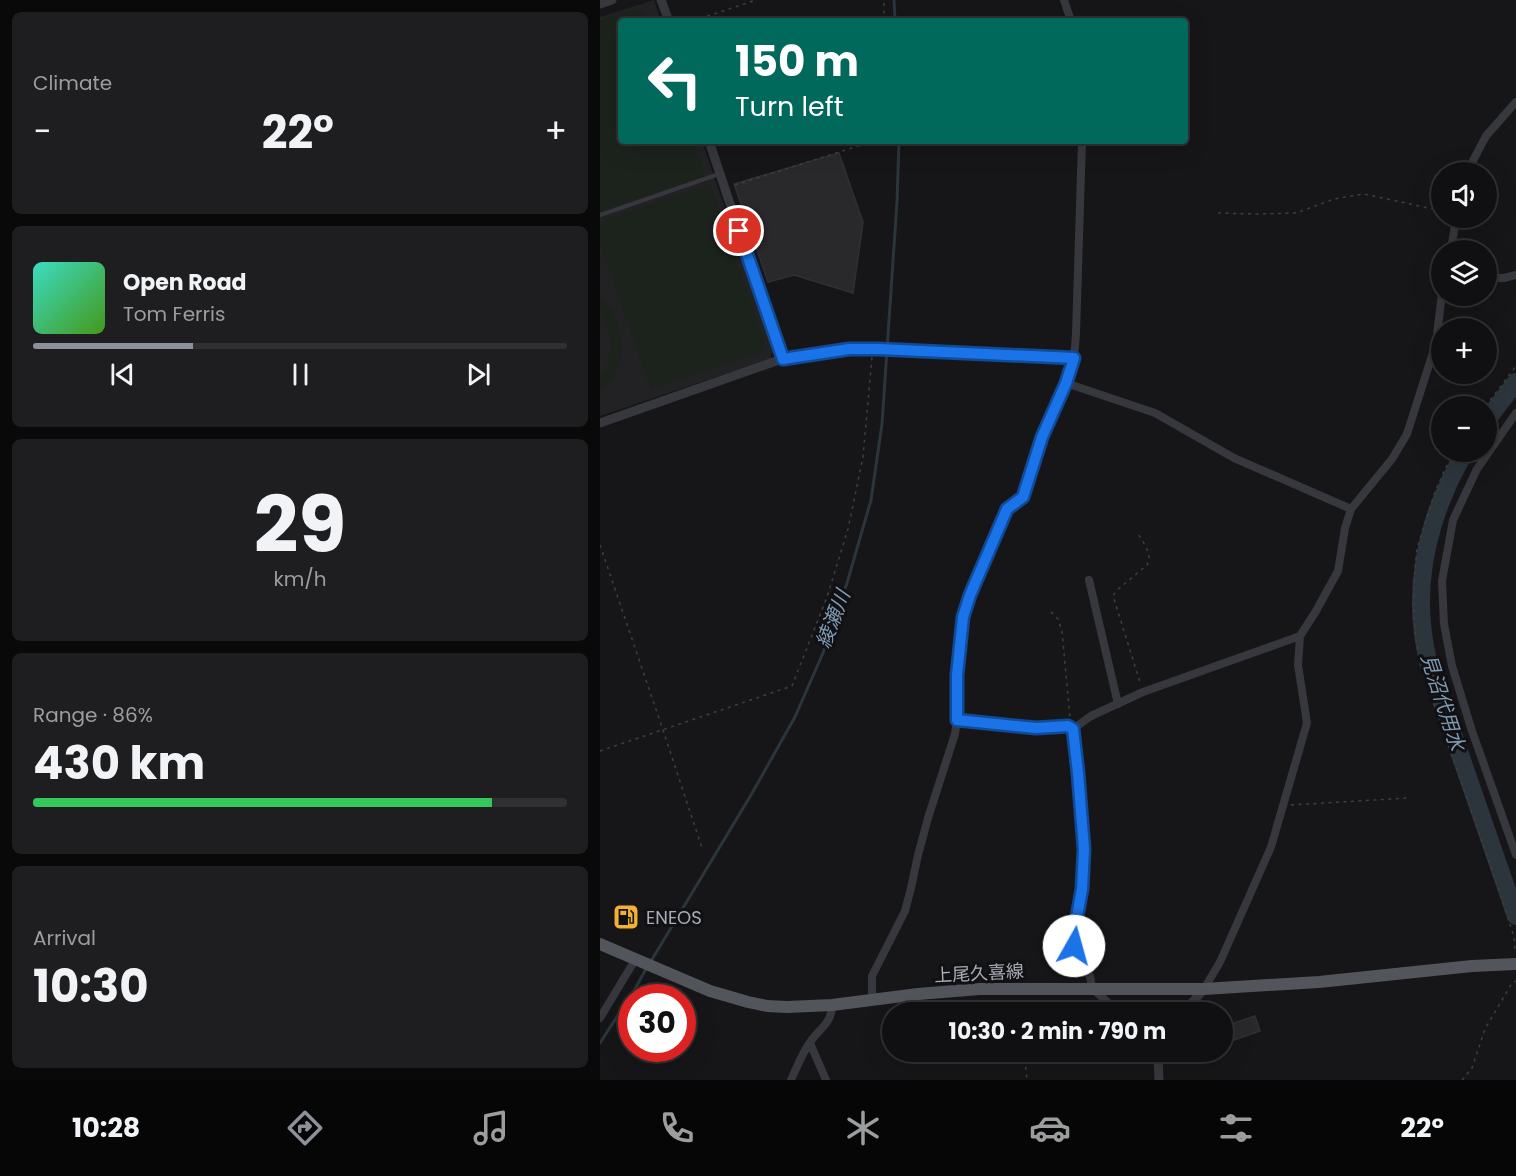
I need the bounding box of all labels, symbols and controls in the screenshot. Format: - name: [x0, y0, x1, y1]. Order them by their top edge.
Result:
- text: 150 m: [735, 32, 859, 91]
- icon: left: [636, 42, 714, 120]
- text: Climate: [33, 69, 112, 97]
- text: Turn left: [735, 88, 844, 125]
- text: 22°: [262, 101, 334, 164]
- text: −: [33, 108, 51, 155]
- text: +: [544, 108, 567, 155]
- map controls: [1431, 162, 1497, 462]
- button: sound: [1431, 162, 1497, 228]
- pin: [713, 205, 764, 256]
- icon: arrive: [722, 214, 755, 247]
- button: layers: [1431, 240, 1497, 306]
- text: Open Road: [123, 267, 247, 298]
- text: Tom Ferris: [123, 300, 225, 328]
- button: +: [1431, 318, 1497, 384]
- icon: previous: [106, 358, 139, 391]
- icon: pause: [284, 358, 317, 391]
- icon: next: [462, 358, 495, 391]
- button: −: [1431, 396, 1497, 462]
- text: 29: [254, 470, 346, 579]
- text: km/h: [273, 565, 327, 593]
- water label: 綾瀬川: [809, 584, 858, 652]
- water label: 見沼代用水: [1414, 650, 1472, 756]
- text: Range · 86%: [33, 701, 153, 729]
- text: 430 km: [33, 732, 205, 795]
- fuel station icon: ENEOS: [611, 902, 641, 932]
- place label: ENEOS: [646, 905, 702, 930]
- position arrow: [1042, 914, 1106, 978]
- text: Arrival: [33, 924, 96, 952]
- text: 10:30: [33, 955, 149, 1018]
- street label: 上尾久喜線: [933, 958, 1025, 988]
- speed limit sign: 30: [618, 984, 696, 1062]
- text: 10:30 · 2 min · 790 m: [949, 1016, 1166, 1047]
- icon: directions: [284, 1107, 326, 1149]
- icon: music: [470, 1107, 512, 1149]
- icon: phone: [656, 1107, 698, 1149]
- icon: climate: [842, 1107, 884, 1149]
- icon: car: [1029, 1107, 1071, 1149]
- icon: filters: [1215, 1107, 1257, 1149]
- text: 10:28: [72, 1109, 140, 1146]
- text: 22°: [1401, 1109, 1444, 1146]

